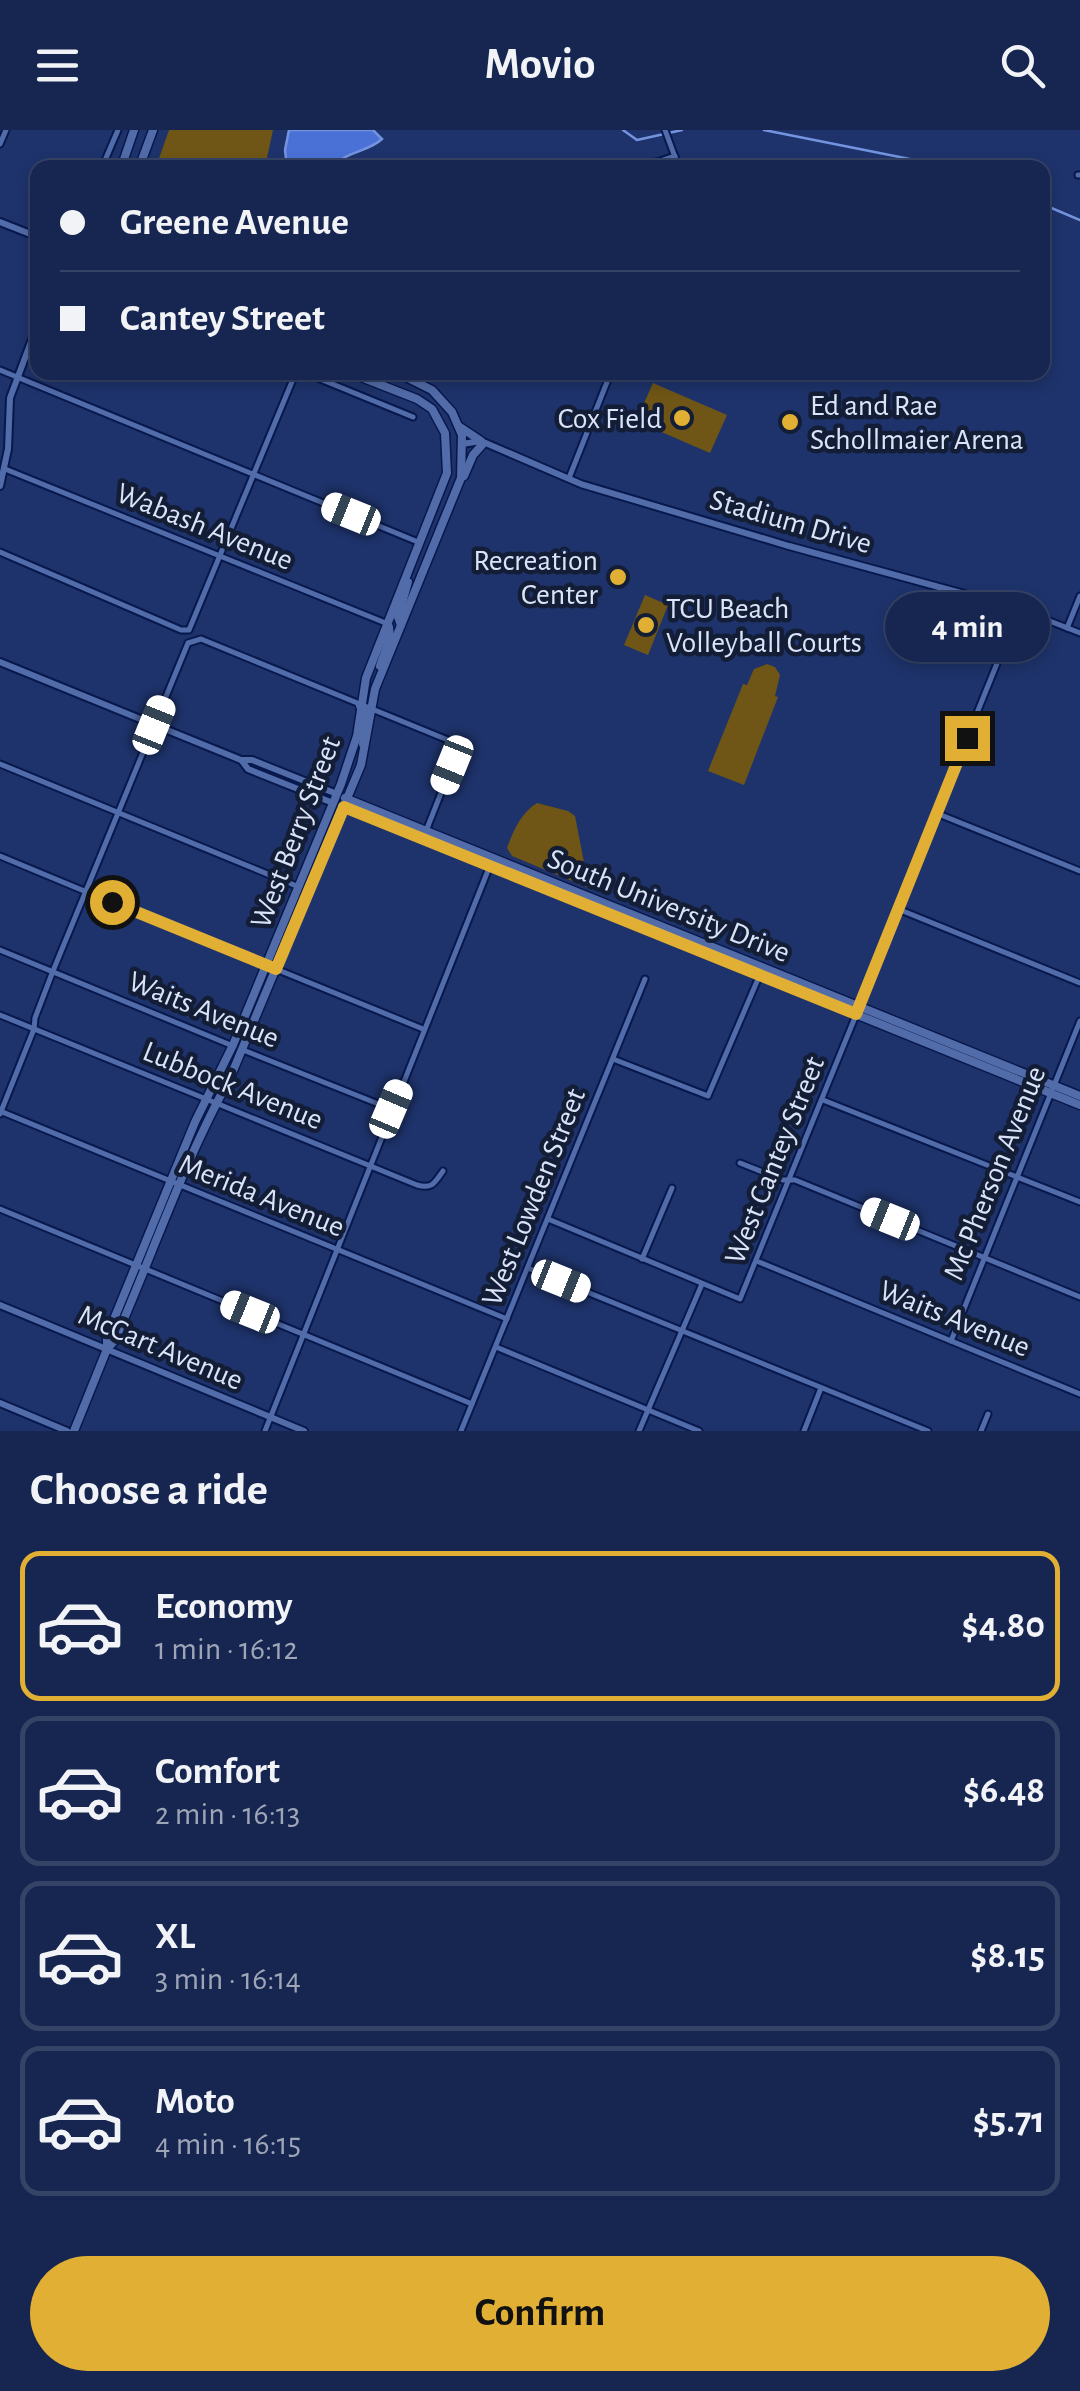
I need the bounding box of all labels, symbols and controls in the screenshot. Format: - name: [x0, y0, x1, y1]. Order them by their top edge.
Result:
- icon: menu: [30, 38, 85, 93]
- icon: search: [995, 38, 1050, 93]
- text: Movio: [485, 42, 595, 87]
- text: Greene Avenue: [120, 204, 349, 242]
- text: Cantey Street: [120, 300, 325, 338]
- place label: Ed and Rae Schollmaier Arena: [810, 391, 1024, 455]
- place label: Cox Field: [558, 404, 662, 434]
- marker: Cox Field: [671, 407, 693, 429]
- marker: Ed and Rae Schollmaier Arena: [779, 411, 801, 433]
- street label: Wabash Avenue: [112, 478, 297, 576]
- street label: Stadium Drive: [706, 485, 875, 559]
- car: [318, 489, 384, 539]
- place label: Recreation Center: [473, 546, 598, 610]
- marker: Recreation Center: [607, 566, 629, 588]
- callout: 4 min: [884, 593, 1050, 663]
- place label: TCU Beach Volleyball Courts: [666, 594, 862, 658]
- text: 4 min: [931, 611, 1004, 643]
- marker: TCU Beach Volleyball Courts: [635, 614, 657, 636]
- car: [129, 692, 179, 758]
- route end: [945, 716, 990, 761]
- street label: West Berry Street: [246, 732, 346, 932]
- car: [427, 732, 477, 798]
- street label: South University Drive: [543, 844, 794, 968]
- route start: [90, 880, 135, 925]
- street label: Waits Avenue: [124, 966, 283, 1054]
- street label: Lubbock Avenue: [138, 1036, 327, 1136]
- street label: West Cantey Street: [720, 1052, 830, 1268]
- street label: Mc Pherson Avenue: [938, 1062, 1051, 1285]
- car: [365, 1076, 417, 1142]
- street label: West Lowden Street: [477, 1084, 591, 1310]
- street label: Merida Avenue: [175, 1149, 349, 1243]
- car: [857, 1194, 923, 1244]
- car: [528, 1256, 594, 1306]
- street label: Waits Avenue: [875, 1275, 1034, 1363]
- car: [217, 1287, 283, 1337]
- street label: McCart Avenue: [74, 1300, 247, 1396]
- text: Choose a ride: [30, 1468, 268, 1513]
- icon: car: [35, 1581, 125, 1671]
- text: Economy: [155, 1588, 293, 1626]
- text: $4.80: [962, 1607, 1045, 1645]
- text: 1 min · 16:12: [155, 1633, 298, 1665]
- icon: car: [35, 1746, 125, 1836]
- text: Comfort: [155, 1753, 280, 1791]
- text: $6.48: [963, 1772, 1045, 1810]
- text: 2 min · 16:13: [155, 1798, 300, 1830]
- icon: car: [35, 1911, 125, 2001]
- text: XL: [155, 1918, 195, 1956]
- text: $8.15: [970, 1937, 1045, 1975]
- text: 3 min · 16:14: [155, 1963, 301, 1995]
- icon: car: [35, 2076, 125, 2166]
- text: Moto: [155, 2083, 235, 2121]
- text: $5.71: [973, 2102, 1045, 2140]
- text: 4 min · 16:15: [155, 2128, 301, 2160]
- button: Confirm: [30, 2256, 1050, 2371]

